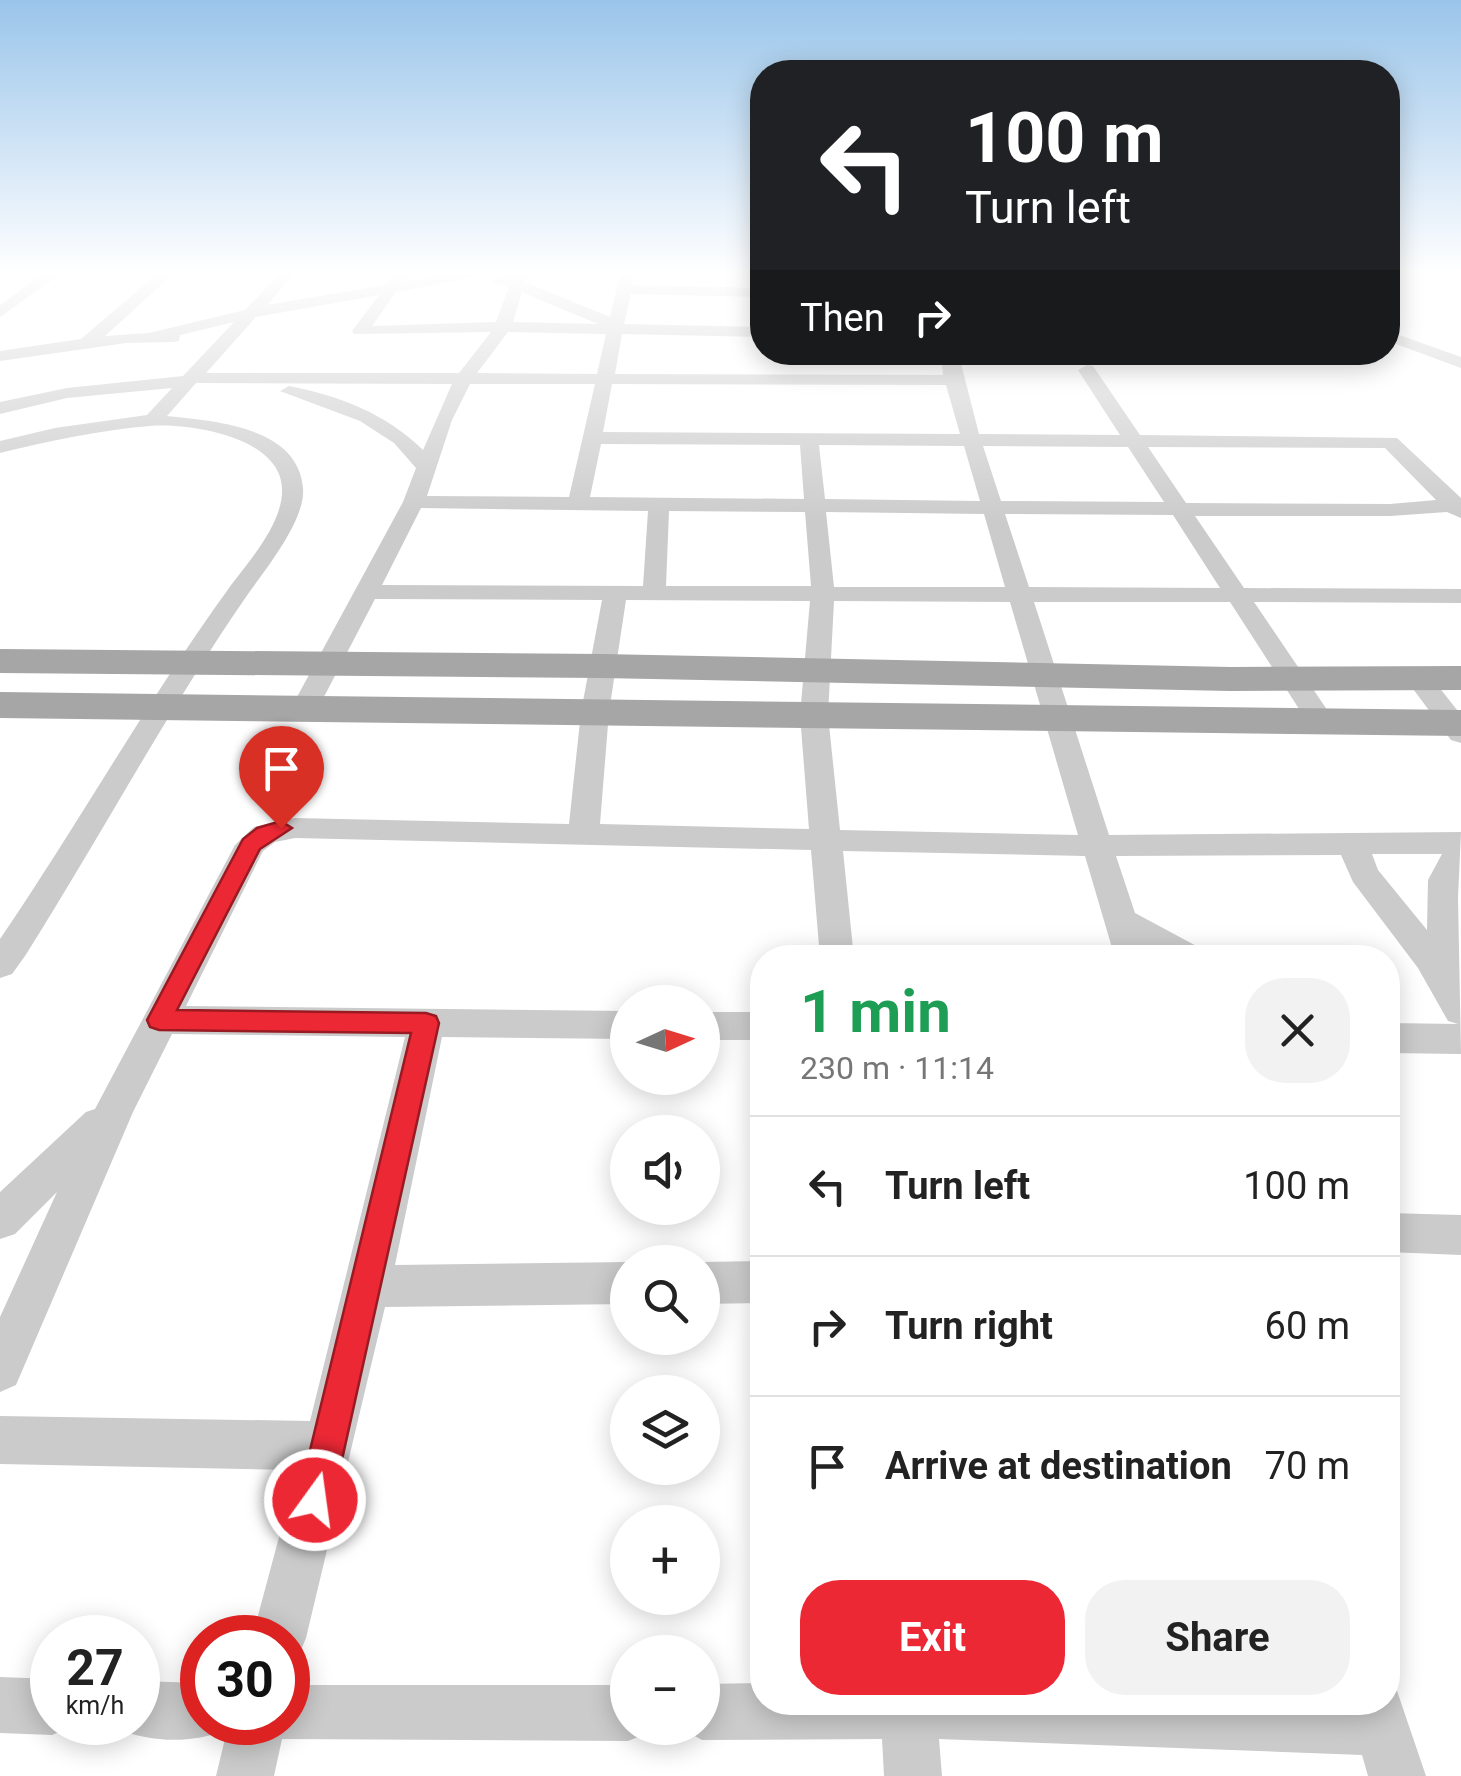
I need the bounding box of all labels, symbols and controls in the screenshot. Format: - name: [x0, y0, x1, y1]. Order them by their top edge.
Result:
- text: 100 m: [965, 97, 1164, 179]
- icon: left: [800, 100, 930, 230]
- text: Turn left: [965, 181, 1131, 234]
- icon: right: [905, 290, 960, 345]
- text: Then: [800, 296, 885, 340]
- pin: [239, 726, 324, 829]
- icon: arrive: [254, 741, 309, 796]
- text: 1 min: [800, 976, 951, 1047]
- button: close: [1245, 978, 1350, 1083]
- north arrow: [610, 985, 720, 1095]
- map controls: [610, 985, 720, 1745]
- text: 230 m · 11:14: [800, 1049, 994, 1087]
- button: sound: [610, 1115, 720, 1225]
- icon: left: [800, 1159, 855, 1214]
- text: Turn left: [885, 1164, 1030, 1208]
- text: 100 m: [1243, 1164, 1350, 1208]
- button: search: [610, 1245, 720, 1355]
- icon: right: [800, 1299, 855, 1354]
- text: Turn right: [885, 1304, 1053, 1348]
- text: 60 m: [1265, 1304, 1350, 1348]
- button: layers: [610, 1375, 720, 1485]
- icon: arrive: [800, 1439, 855, 1494]
- text: Arrive at destination: [885, 1444, 1232, 1488]
- text: 70 m: [1265, 1444, 1350, 1488]
- position arrow: [263, 1448, 367, 1552]
- button: +: [610, 1505, 720, 1615]
- button: Exit: [800, 1580, 1065, 1695]
- button: Share: [1085, 1580, 1350, 1695]
- speed limit sign: 30: [180, 1615, 310, 1745]
- button: −: [610, 1635, 720, 1745]
- text: 27: [66, 1639, 124, 1697]
- text: km/h: [66, 1691, 124, 1720]

